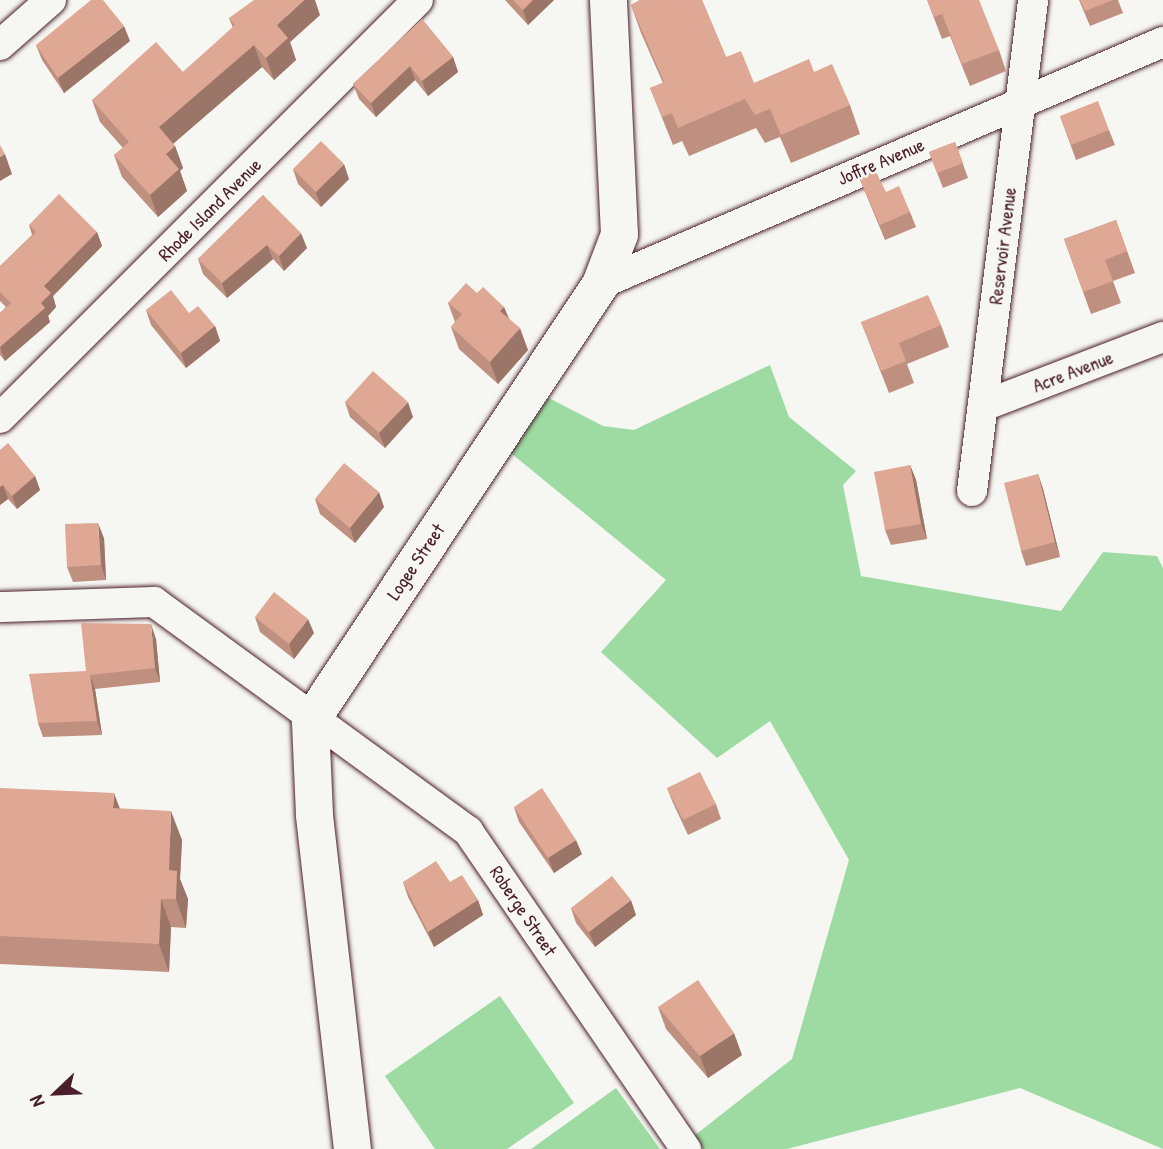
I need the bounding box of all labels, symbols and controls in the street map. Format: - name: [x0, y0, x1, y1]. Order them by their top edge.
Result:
- street label: Joffre Avenue: [834, 134, 928, 190]
- street label: Rhode Island Avenue: [154, 154, 266, 266]
- street label: Reservoir Avenue: [985, 186, 1021, 306]
- street label: Acre Avenue: [1030, 346, 1116, 398]
- street label: Logee Street: [382, 520, 450, 604]
- street label: Roberge Street: [485, 862, 561, 960]
- north arrow: [21, 1058, 91, 1128]
- text: N: [23, 1091, 51, 1111]

